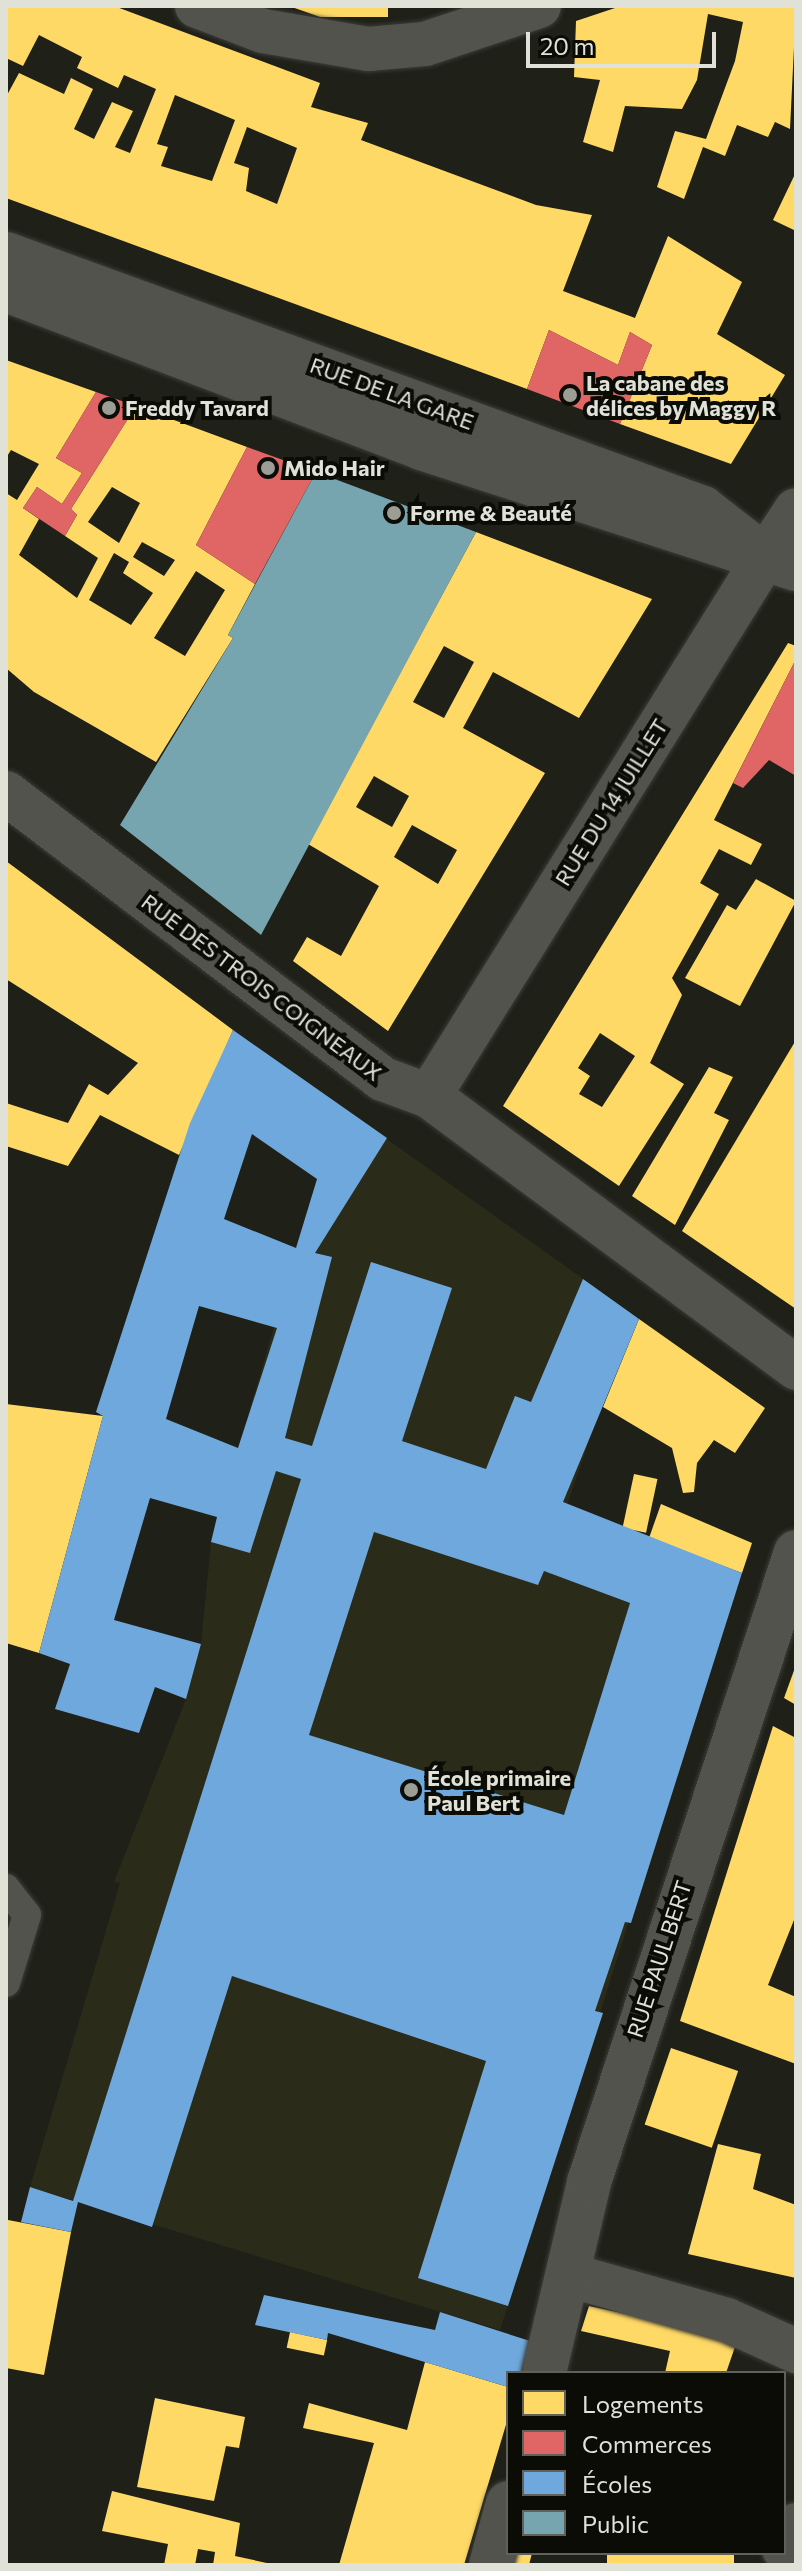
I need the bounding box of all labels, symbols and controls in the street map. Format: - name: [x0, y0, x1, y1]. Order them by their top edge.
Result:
- scale bar: [530, 16, 720, 66]
- text: 20 m: [540, 31, 594, 60]
- street label: RUE DE LA GARE: [307, 351, 477, 435]
- place label: La cabane des délices by Maggy R: [586, 369, 776, 420]
- marker: La cabane des délices by Maggy R: [561, 386, 579, 404]
- place label: Freddy Tavard: [125, 395, 269, 421]
- marker: Freddy Tavard: [100, 399, 118, 417]
- place label: Mido Hair: [284, 455, 385, 481]
- marker: Mido Hair: [259, 459, 277, 477]
- place label: Forme & Beauté: [410, 500, 572, 526]
- marker: Forme & Beauté: [385, 504, 403, 522]
- street label: RUE DU 14 JUILLET: [549, 714, 673, 890]
- street label: RUE DES TROIS COIGNEAUX: [137, 888, 387, 1086]
- place label: École primaire Paul Bert: [427, 1764, 571, 1816]
- marker: École primaire Paul Bert: [402, 1781, 420, 1799]
- street label: RUE PAUL BERT: [621, 1877, 697, 2041]
- legend: [506, 2371, 786, 2555]
- text: Logements: [582, 2389, 704, 2418]
- text: Commerces: [582, 2429, 712, 2458]
- text: Écoles: [582, 2469, 652, 2498]
- text: Public: [582, 2509, 649, 2538]

